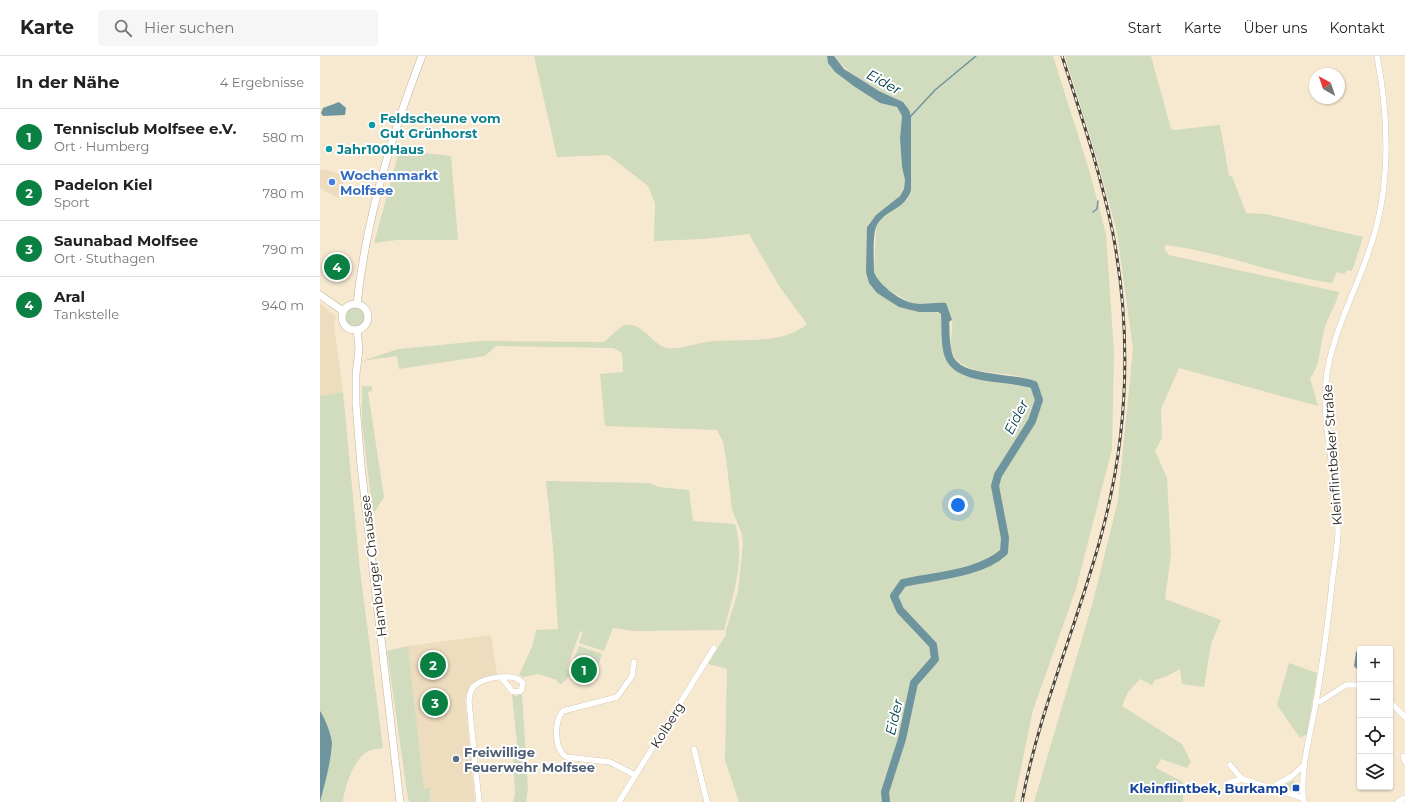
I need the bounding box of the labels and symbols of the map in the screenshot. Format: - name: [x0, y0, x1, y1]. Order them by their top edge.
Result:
- water label: Eider: [864, 65, 905, 99]
- north arrow: [1309, 68, 1345, 104]
- place label: Feldscheune vom Gut Grünhorst: [380, 110, 501, 141]
- marker: Feldscheune vom Gut Grünhorst: [367, 120, 377, 130]
- place label: Jahr100Haus: [336, 141, 424, 157]
- marker: Jahr100Haus: [324, 144, 334, 154]
- place label: Wochenmarkt Molfsee: [340, 167, 439, 198]
- marker: Wochenmarkt Molfsee: [327, 177, 337, 187]
- pin: 4: [324, 252, 350, 282]
- street label: Kleinflintbeker Straße: [1319, 384, 1345, 526]
- water label: Eider: [1000, 396, 1033, 437]
- street label: Hamburger Chaussee: [356, 494, 390, 638]
- your location: [948, 495, 968, 515]
- pin: 2: [420, 650, 446, 680]
- pin: 1: [571, 655, 597, 685]
- pin: 3: [422, 688, 448, 718]
- water label: Eider: [881, 697, 907, 737]
- street label: Kolberg: [647, 699, 687, 751]
- place label: Freiwillige Feuerwehr Molfsee: [464, 744, 595, 775]
- marker: Freiwillige Feuerwehr Molfsee: [451, 754, 461, 764]
- place label: Kleinflintbek, Burkamp: [1130, 780, 1288, 796]
- marker: Kleinflintbek, Burkamp: [1291, 783, 1301, 793]

